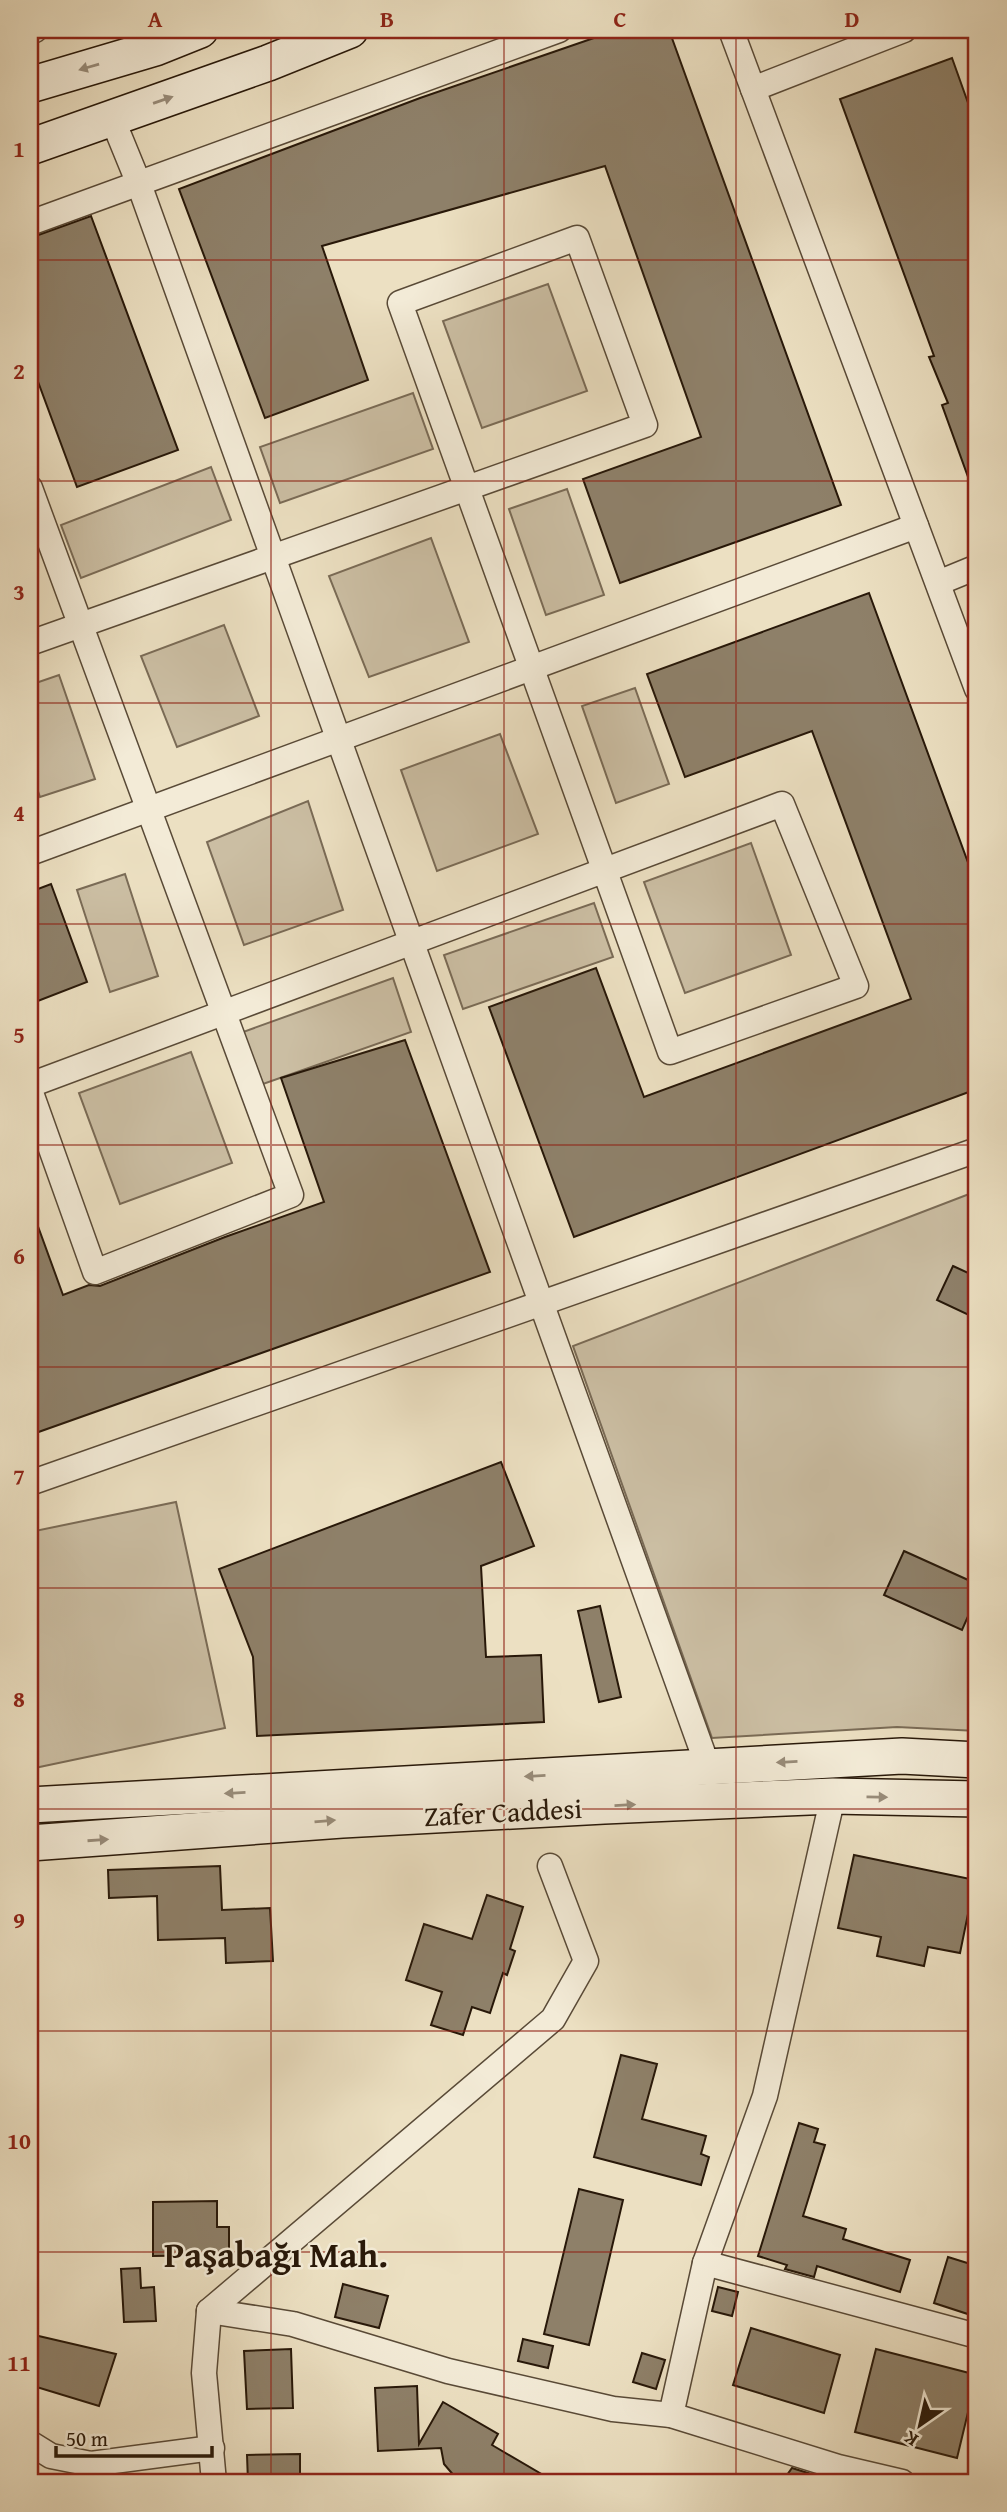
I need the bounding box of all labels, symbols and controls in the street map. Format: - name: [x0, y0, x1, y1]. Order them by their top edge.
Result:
- text: A: [148, 2, 163, 35]
- text: B: [380, 2, 394, 35]
- text: C: [613, 2, 627, 35]
- text: D: [845, 2, 860, 35]
- one-way arrow: [78, 62, 100, 73]
- one-way arrow: [153, 94, 174, 105]
- text: 1: [13, 132, 25, 165]
- text: 2: [13, 354, 25, 387]
- text: 3: [13, 575, 25, 608]
- text: 4: [13, 796, 25, 829]
- text: 5: [13, 1018, 25, 1051]
- text: 6: [13, 1239, 25, 1272]
- text: 7: [13, 1460, 25, 1493]
- text: 8: [13, 1682, 25, 1715]
- one-way arrow: [776, 1757, 798, 1768]
- one-way arrow: [524, 1771, 546, 1782]
- street label: Zafer Caddesi: [423, 1787, 583, 1836]
- one-way arrow: [223, 1788, 245, 1799]
- one-way arrow: [866, 1791, 888, 1803]
- one-way arrow: [614, 1800, 636, 1811]
- one-way arrow: [314, 1815, 336, 1826]
- one-way arrow: [87, 1834, 109, 1845]
- text: 9: [13, 1903, 25, 1936]
- text: 10: [7, 2124, 31, 2157]
- district label: Paşabağı Mah.: [164, 2229, 388, 2280]
- text: 11: [7, 2346, 31, 2379]
- north arrow: [884, 2390, 954, 2460]
- scale bar: [56, 2414, 212, 2458]
- text: 50 m: [66, 2423, 108, 2454]
- text: K: [898, 2424, 923, 2454]

